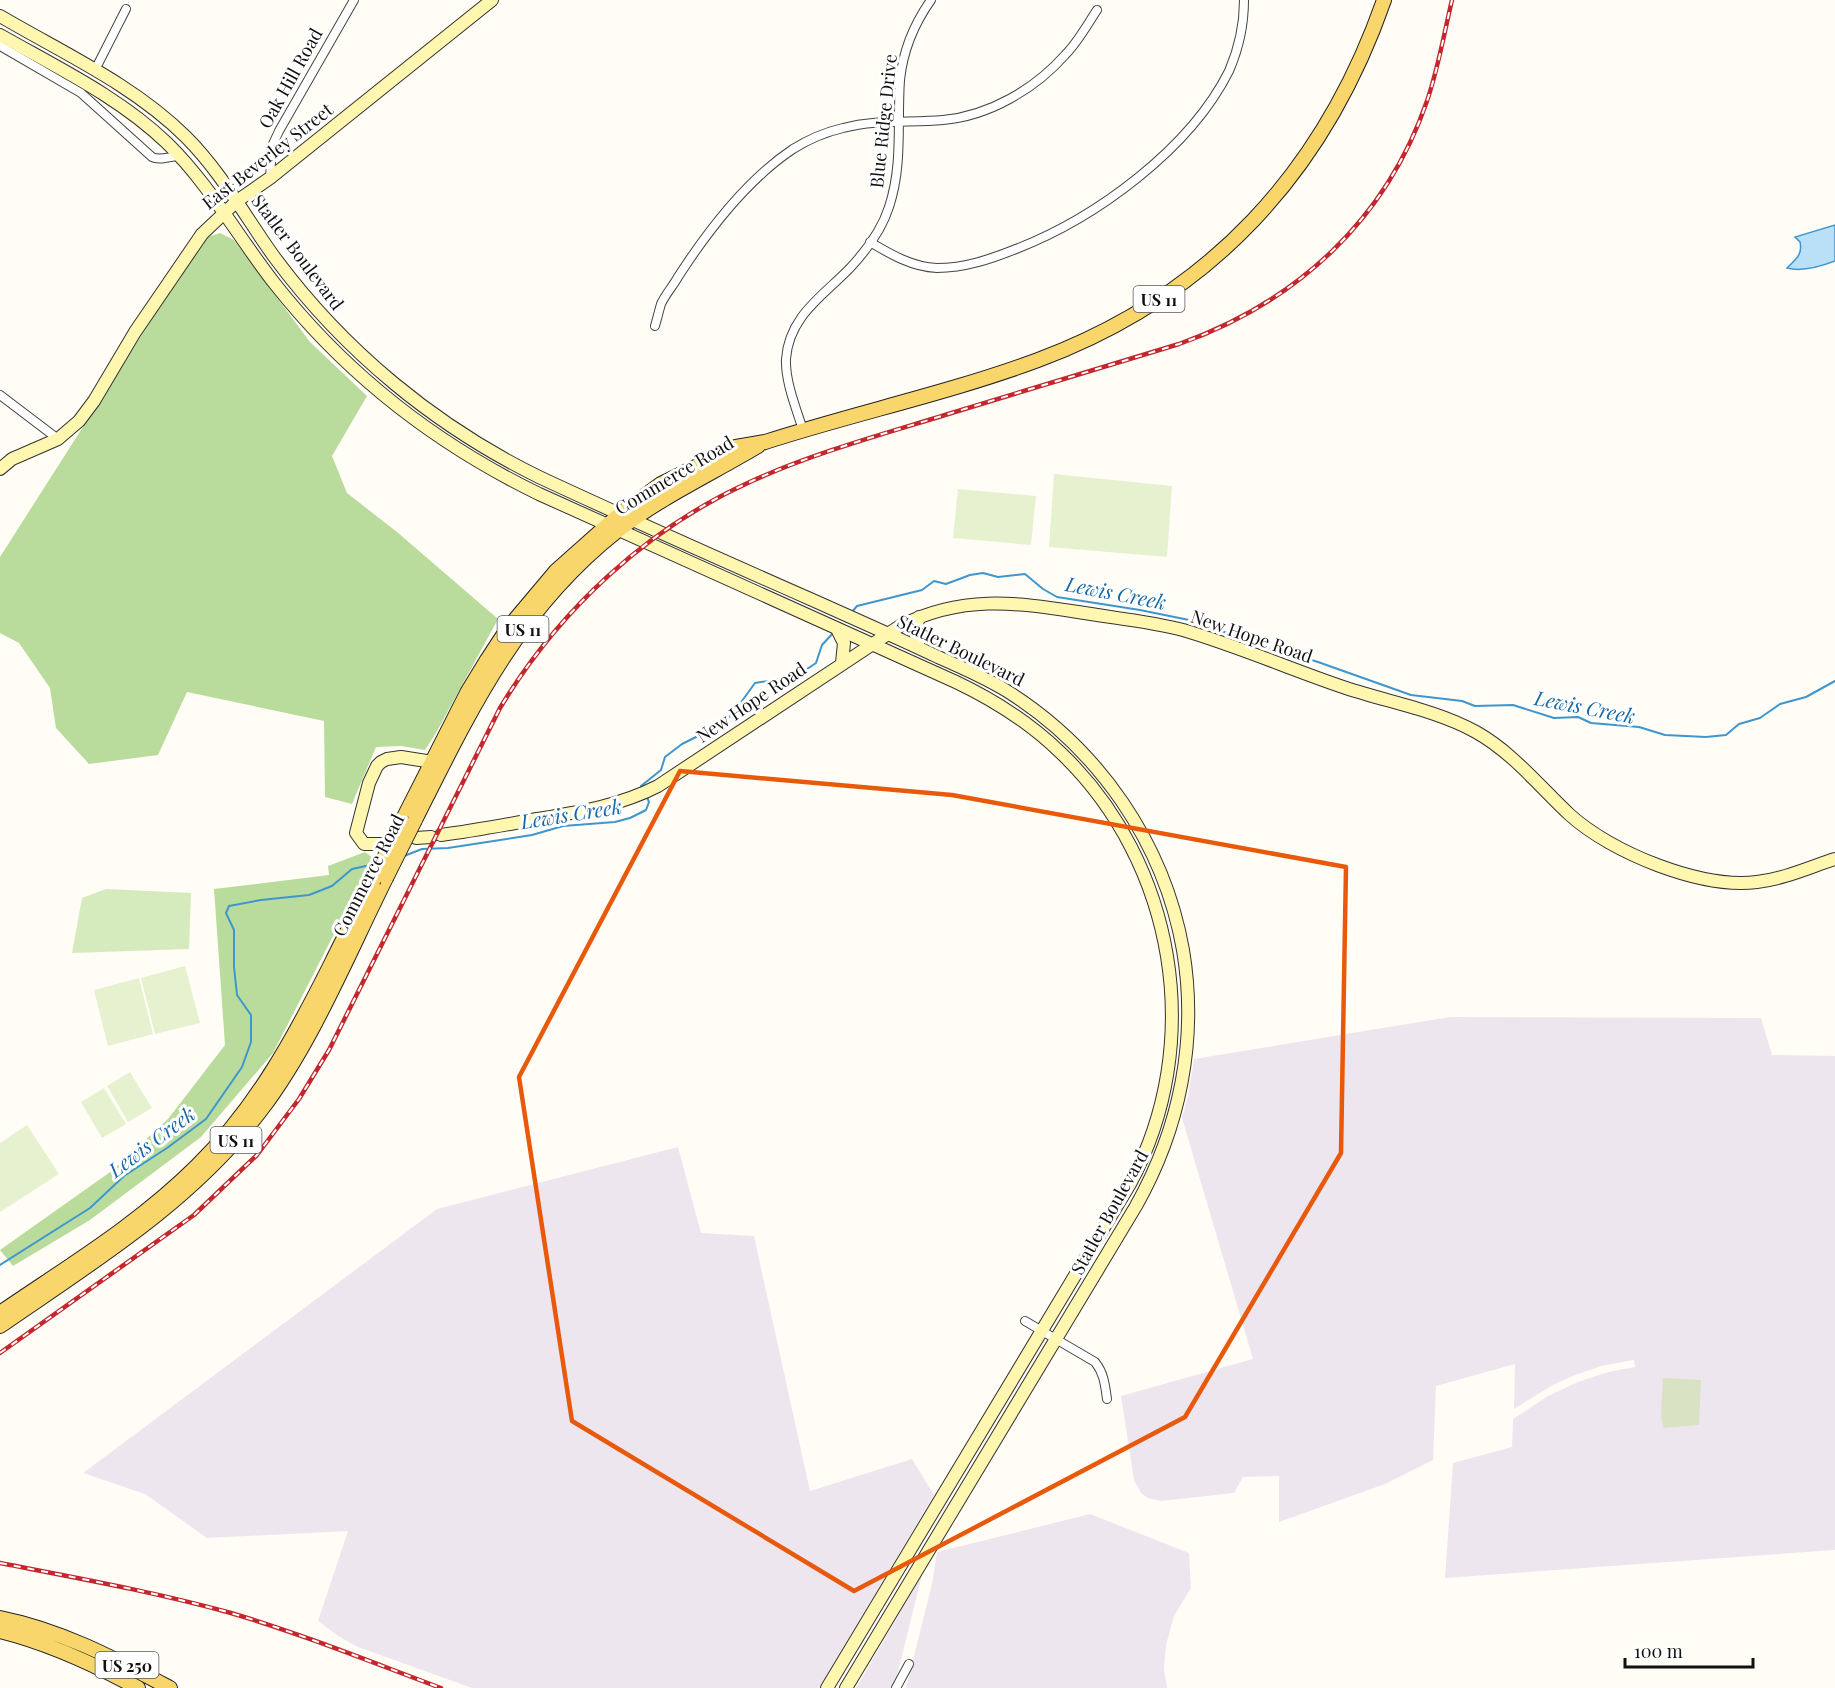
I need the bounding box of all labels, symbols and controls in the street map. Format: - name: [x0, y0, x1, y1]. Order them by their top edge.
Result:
- street label: Oak Hill Road: [253, 23, 328, 132]
- street label: Blue Ridge Drive: [864, 53, 902, 189]
- street label: East Beverley Street: [197, 97, 338, 215]
- street label: Statler Boulevard: [247, 189, 350, 315]
- road number: US 11: [1134, 286, 1184, 312]
- street label: Commerce Road: [610, 430, 738, 520]
- water label: Lewis Creek: [1063, 569, 1168, 615]
- street label: New Hope Road: [1188, 604, 1317, 668]
- street label: Statler Boulevard: [893, 609, 1029, 691]
- road number: US 11: [498, 616, 548, 642]
- street label: New Hope Road: [691, 656, 811, 748]
- water label: Lewis Creek: [1532, 683, 1637, 729]
- water label: Lewis Creek: [518, 792, 623, 834]
- street label: Commerce Road: [327, 809, 409, 940]
- water label: Lewis Creek: [101, 1100, 200, 1183]
- road number: US 11: [210, 1127, 262, 1153]
- street label: Statler Boulevard: [1065, 1145, 1153, 1279]
- scale bar: [1625, 1631, 1752, 1669]
- text: 100 m: [1634, 1639, 1683, 1663]
- road number: US 250: [96, 1652, 158, 1678]

